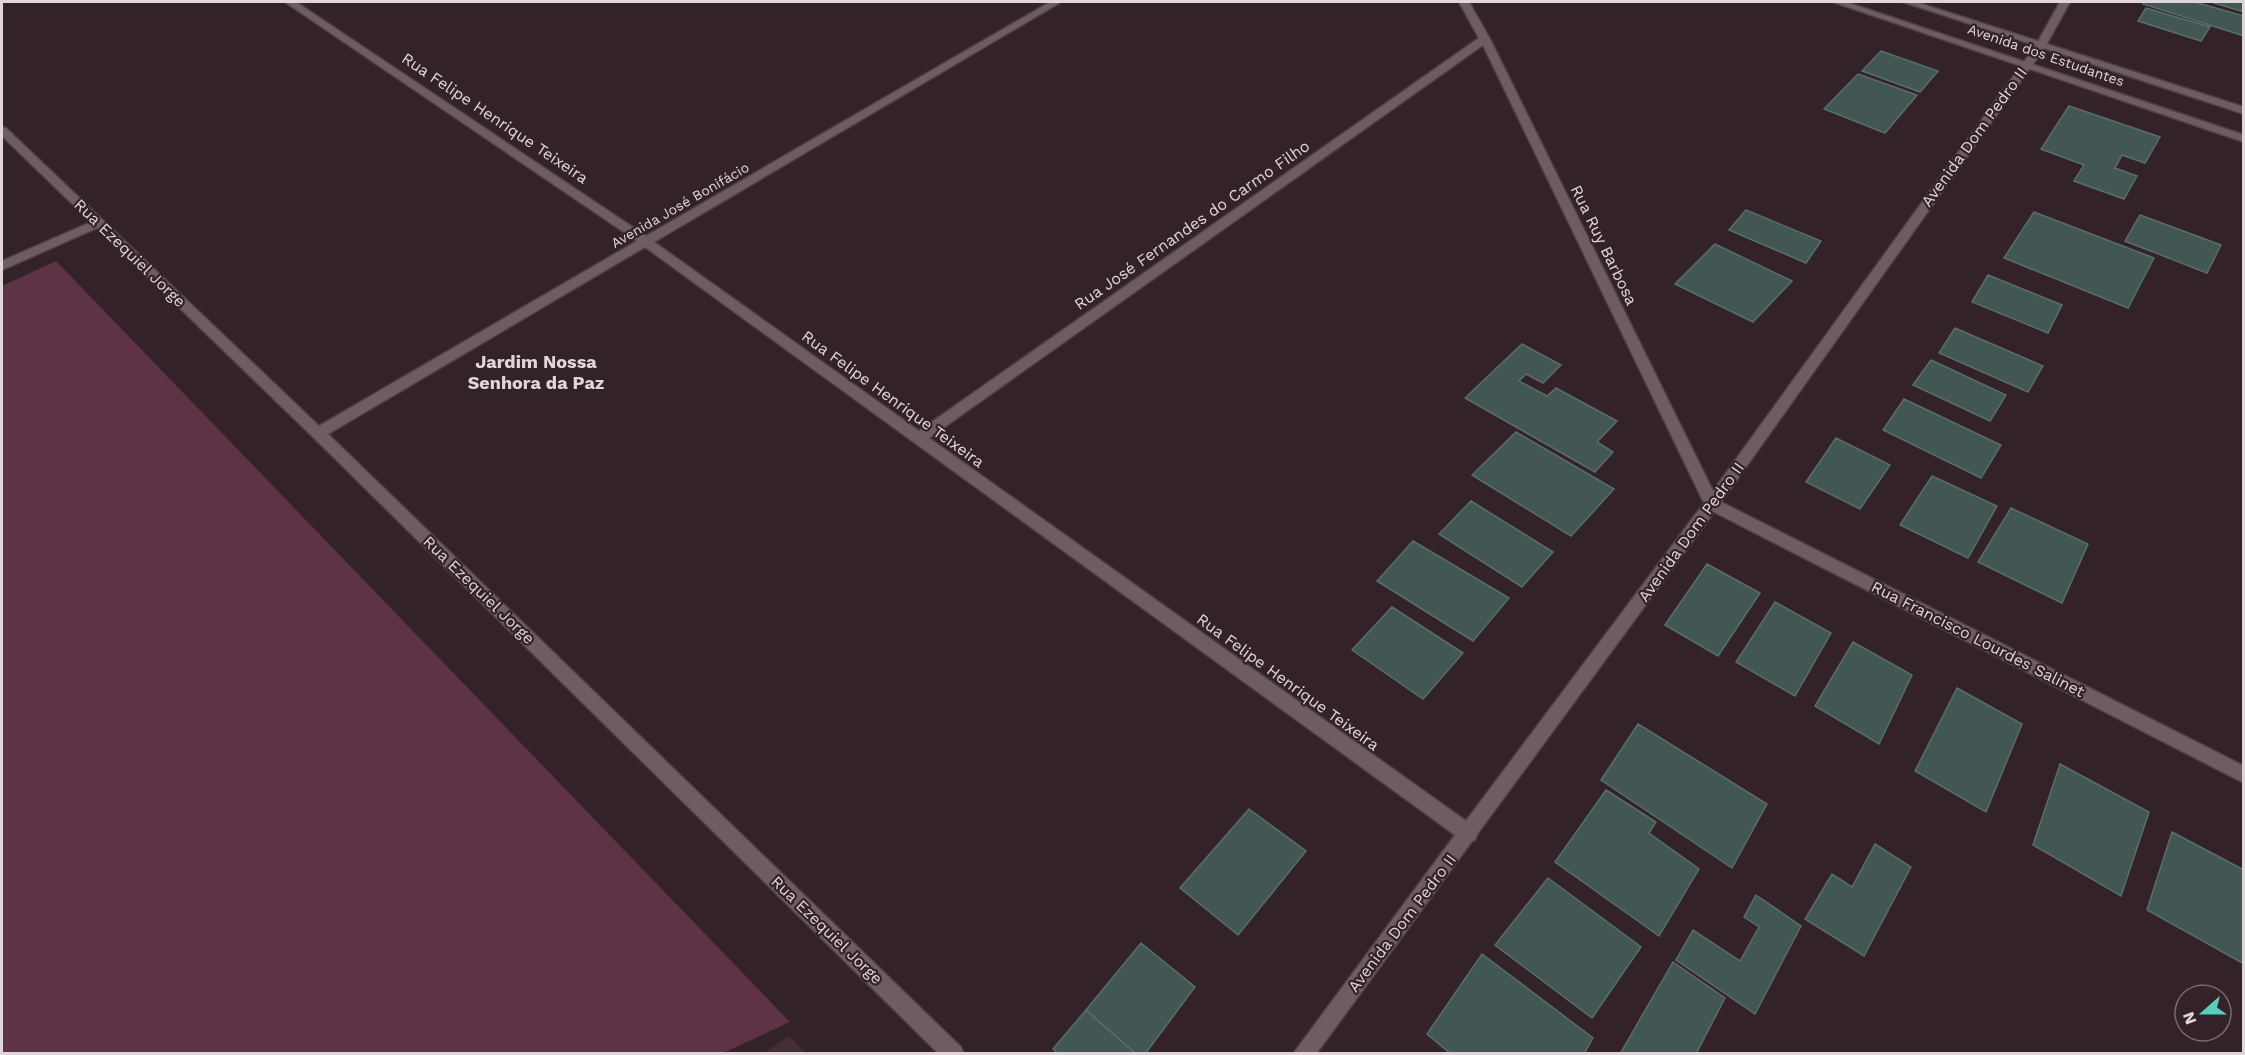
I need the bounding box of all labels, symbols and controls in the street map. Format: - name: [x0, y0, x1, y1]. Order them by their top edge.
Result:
- street label: Avenida dos Estudantes: [1966, 21, 2126, 89]
- street label: Rua Felipe Henrique Teixeira: [398, 48, 592, 188]
- street label: Avenida Dom Pedro II: [1917, 64, 2031, 210]
- street label: Rua José Fernandes do Carmo Filho: [1071, 136, 1313, 314]
- street label: Avenida José Bonifácio: [608, 159, 752, 251]
- street label: Rua Ruy Barbosa: [1567, 182, 1641, 308]
- street label: Rua Ezequiel Jorge: [70, 195, 190, 311]
- street label: Rua Felipe Henrique Teixeira: [798, 326, 988, 472]
- district label: Jardim Nossa Senhora da Paz: [468, 351, 604, 393]
- street label: Avenida Dom Pedro II: [1634, 459, 1748, 605]
- street label: Rua Ezequiel Jorge: [419, 532, 539, 648]
- street label: Rua Francisco Lourdes Salinet: [1868, 577, 2088, 701]
- street label: Rua Felipe Henrique Teixeira: [1193, 609, 1383, 755]
- street label: Avenida Dom Pedro II: [1344, 850, 1460, 996]
- street label: Rua Ezequiel Jorge: [767, 872, 887, 988]
- north arrow: [2173, 983, 2233, 1043]
- text: N: [2178, 1009, 2200, 1027]

